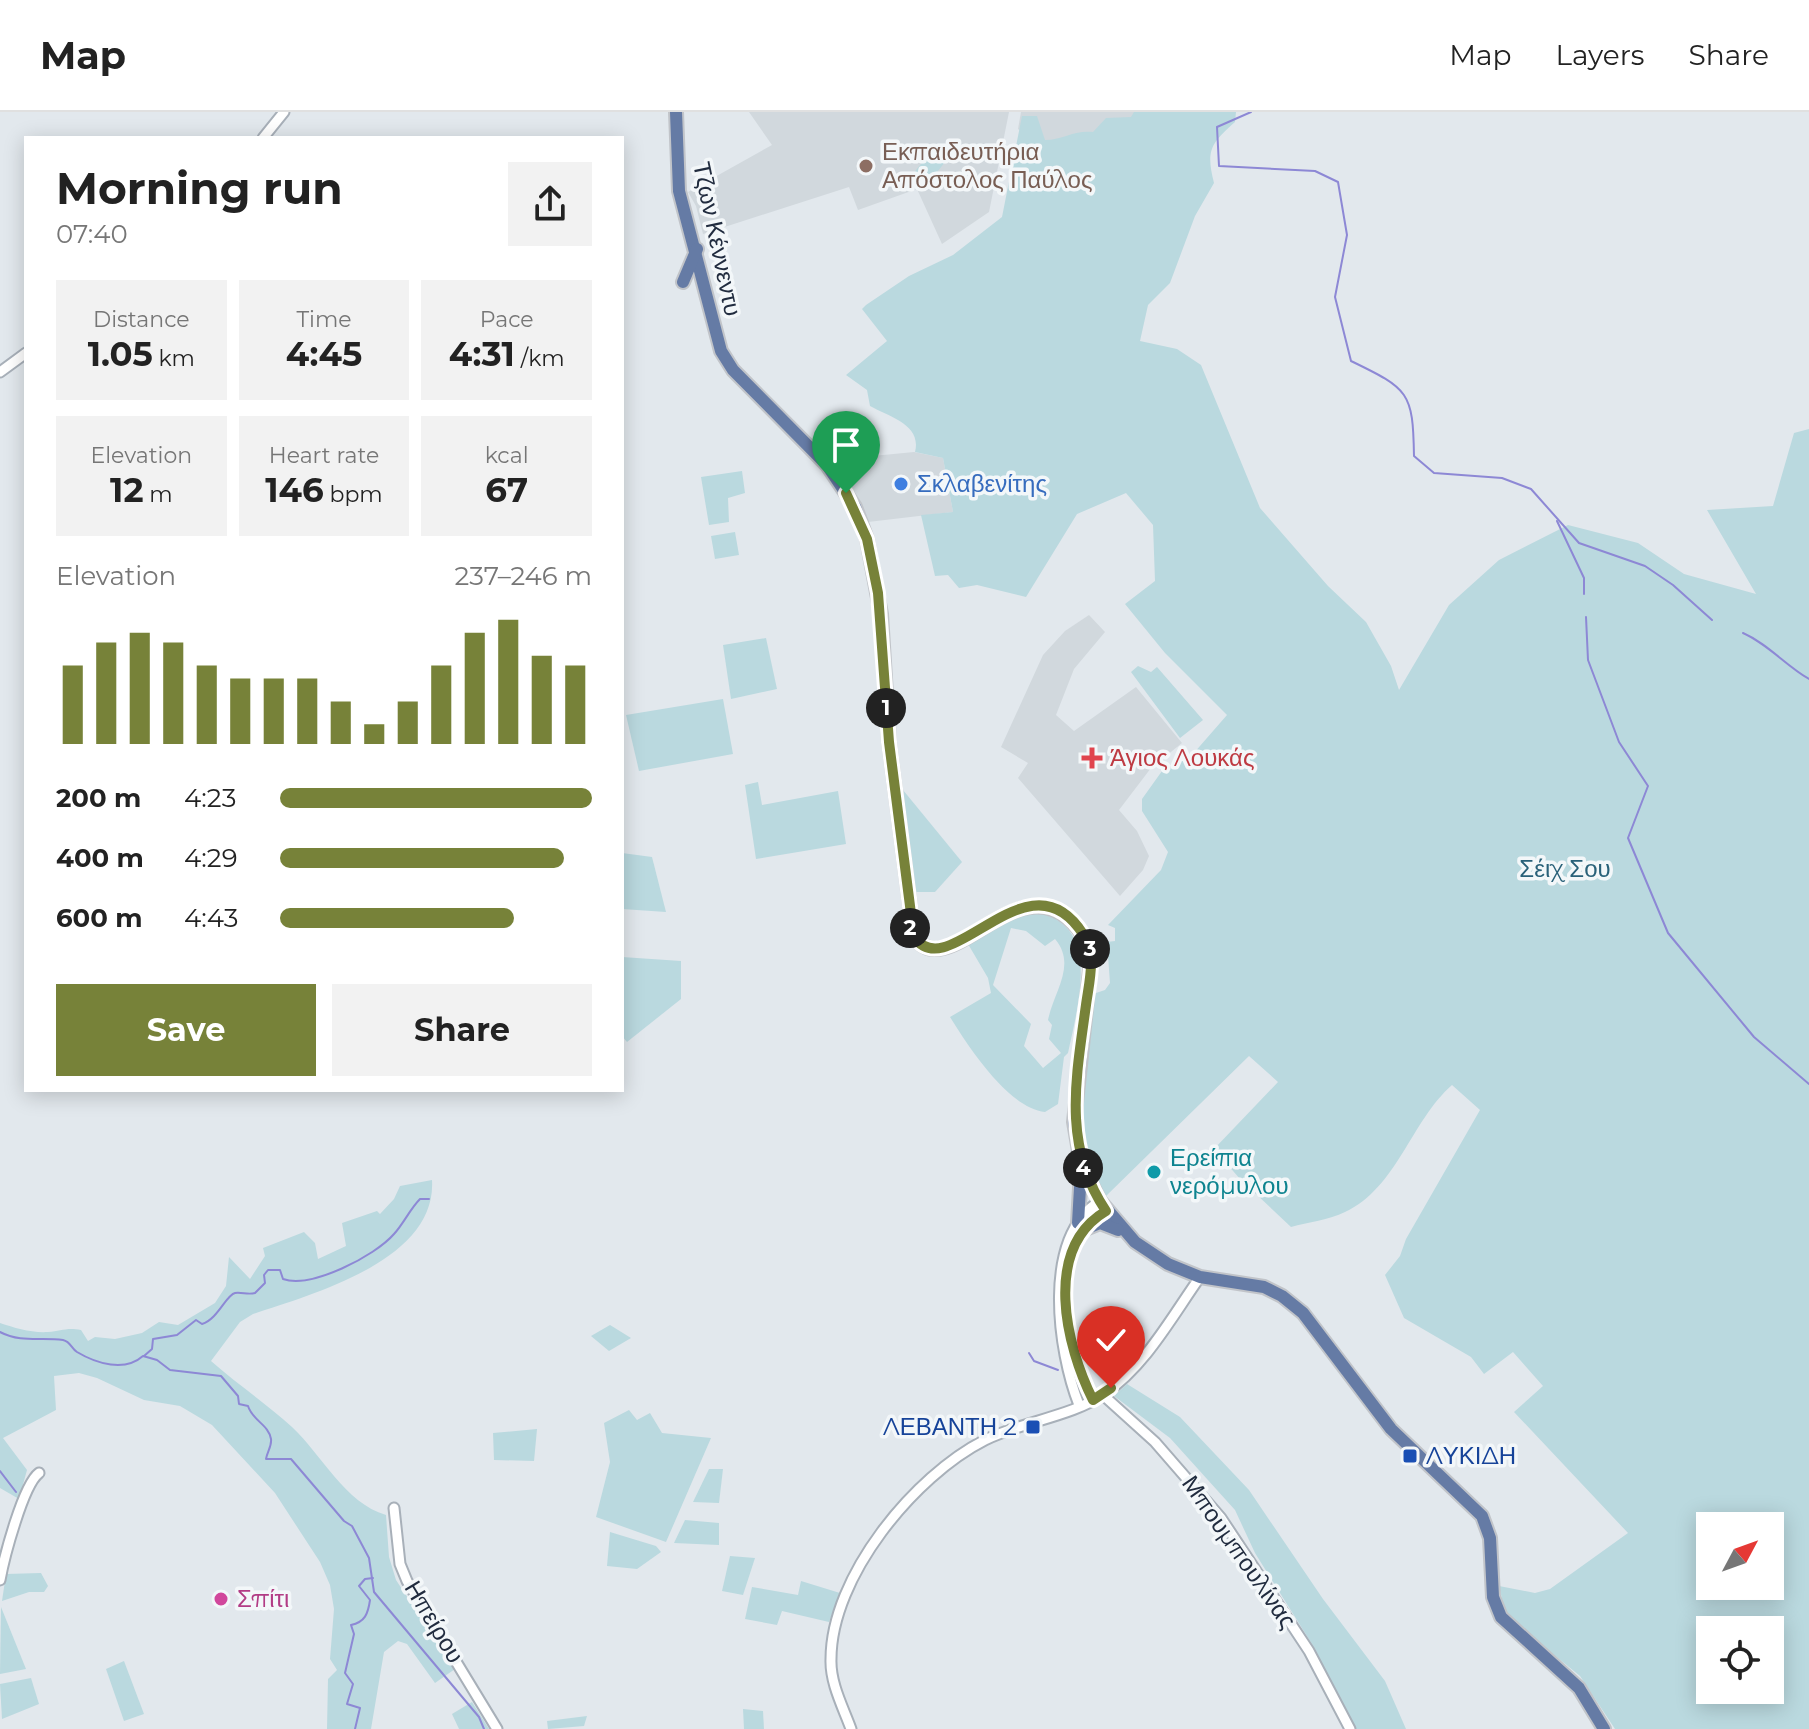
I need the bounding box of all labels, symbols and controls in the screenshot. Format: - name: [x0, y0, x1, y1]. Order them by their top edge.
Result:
- text: Map: [40, 32, 126, 79]
- text: Map: [1449, 38, 1512, 72]
- text: Layers: [1556, 38, 1645, 72]
- text: Share: [1689, 38, 1769, 72]
- place label: Εκπαιδευτήρια Απόστολος Παύλος: [882, 137, 1092, 194]
- marker: Εκπαιδευτήρια Απόστολος Παύλος: [857, 157, 875, 175]
- street label: Τζων Κέννεντυ: [687, 159, 748, 319]
- text: Morning run: [56, 161, 343, 215]
- button: share: [508, 162, 592, 246]
- text: 07:40: [56, 218, 128, 250]
- text: Distance: [93, 306, 190, 333]
- text: Time: [296, 306, 352, 333]
- text: Pace: [480, 306, 534, 333]
- text: 1.05: [88, 333, 153, 375]
- text: 4:45: [286, 333, 362, 375]
- text: 4:31: [449, 333, 515, 375]
- text: km: [153, 345, 195, 372]
- text: /km: [515, 345, 564, 372]
- pin: [812, 411, 880, 493]
- icon: arrive: [824, 423, 868, 467]
- text: Elevation: [90, 442, 192, 469]
- text: Heart rate: [269, 442, 379, 469]
- text: kcal: [485, 442, 529, 469]
- text: 12: [110, 469, 143, 511]
- text: 146: [265, 469, 324, 511]
- text: 67: [485, 469, 528, 511]
- place label: Σκλαβενίτης: [917, 469, 1047, 498]
- marker: Σκλαβενίτης: [892, 475, 910, 493]
- text: m: [143, 481, 173, 508]
- text: bpm: [324, 481, 383, 508]
- text: Elevation: [56, 560, 176, 592]
- text: 237–246 m: [455, 560, 592, 592]
- pin: 1: [866, 688, 906, 728]
- text: 1: [882, 694, 890, 721]
- place label: Άγιος Λουκάς: [1110, 743, 1255, 772]
- marker: Άγιος Λουκάς: [1081, 747, 1103, 769]
- text: 200 m: [56, 782, 141, 814]
- text: 4:23: [184, 782, 236, 814]
- text: 400 m: [56, 842, 144, 874]
- text: 4:29: [184, 842, 237, 874]
- park label: Σέιχ Σου: [1519, 854, 1611, 883]
- text: 600 m: [56, 902, 143, 934]
- text: 4:43: [184, 902, 238, 934]
- pin: 2: [890, 908, 930, 948]
- text: 2: [904, 914, 916, 941]
- pin: 3: [1070, 929, 1110, 969]
- text: 3: [1083, 935, 1097, 962]
- button: Save: [56, 984, 316, 1076]
- button: Share: [332, 984, 592, 1076]
- place label: Ερείπια νερόμυλου: [1170, 1143, 1289, 1200]
- pin: 4: [1063, 1148, 1103, 1188]
- text: 4: [1075, 1154, 1091, 1181]
- marker: Ερείπια νερόμυλου: [1145, 1163, 1163, 1181]
- pin: [1077, 1306, 1145, 1388]
- icon: check: [1089, 1318, 1133, 1362]
- place label: ΛΕΒΑΝΤΗ 2: [883, 1412, 1017, 1441]
- marker: ΛΕΒΑΝΤΗ 2: [1024, 1418, 1042, 1436]
- place label: ΛΥΚΙΔΗ: [1426, 1441, 1516, 1470]
- marker: ΛΥΚΙΔΗ: [1401, 1447, 1419, 1465]
- street label: Μπουμπουλίνας: [1176, 1470, 1303, 1634]
- north arrow: [1696, 1512, 1784, 1600]
- map controls: [1696, 1512, 1784, 1704]
- street label: Ηπείρου: [399, 1575, 470, 1668]
- place label: Σπίτι: [237, 1584, 289, 1613]
- marker: Σπίτι: [212, 1590, 230, 1608]
- button: locate: [1696, 1616, 1784, 1704]

